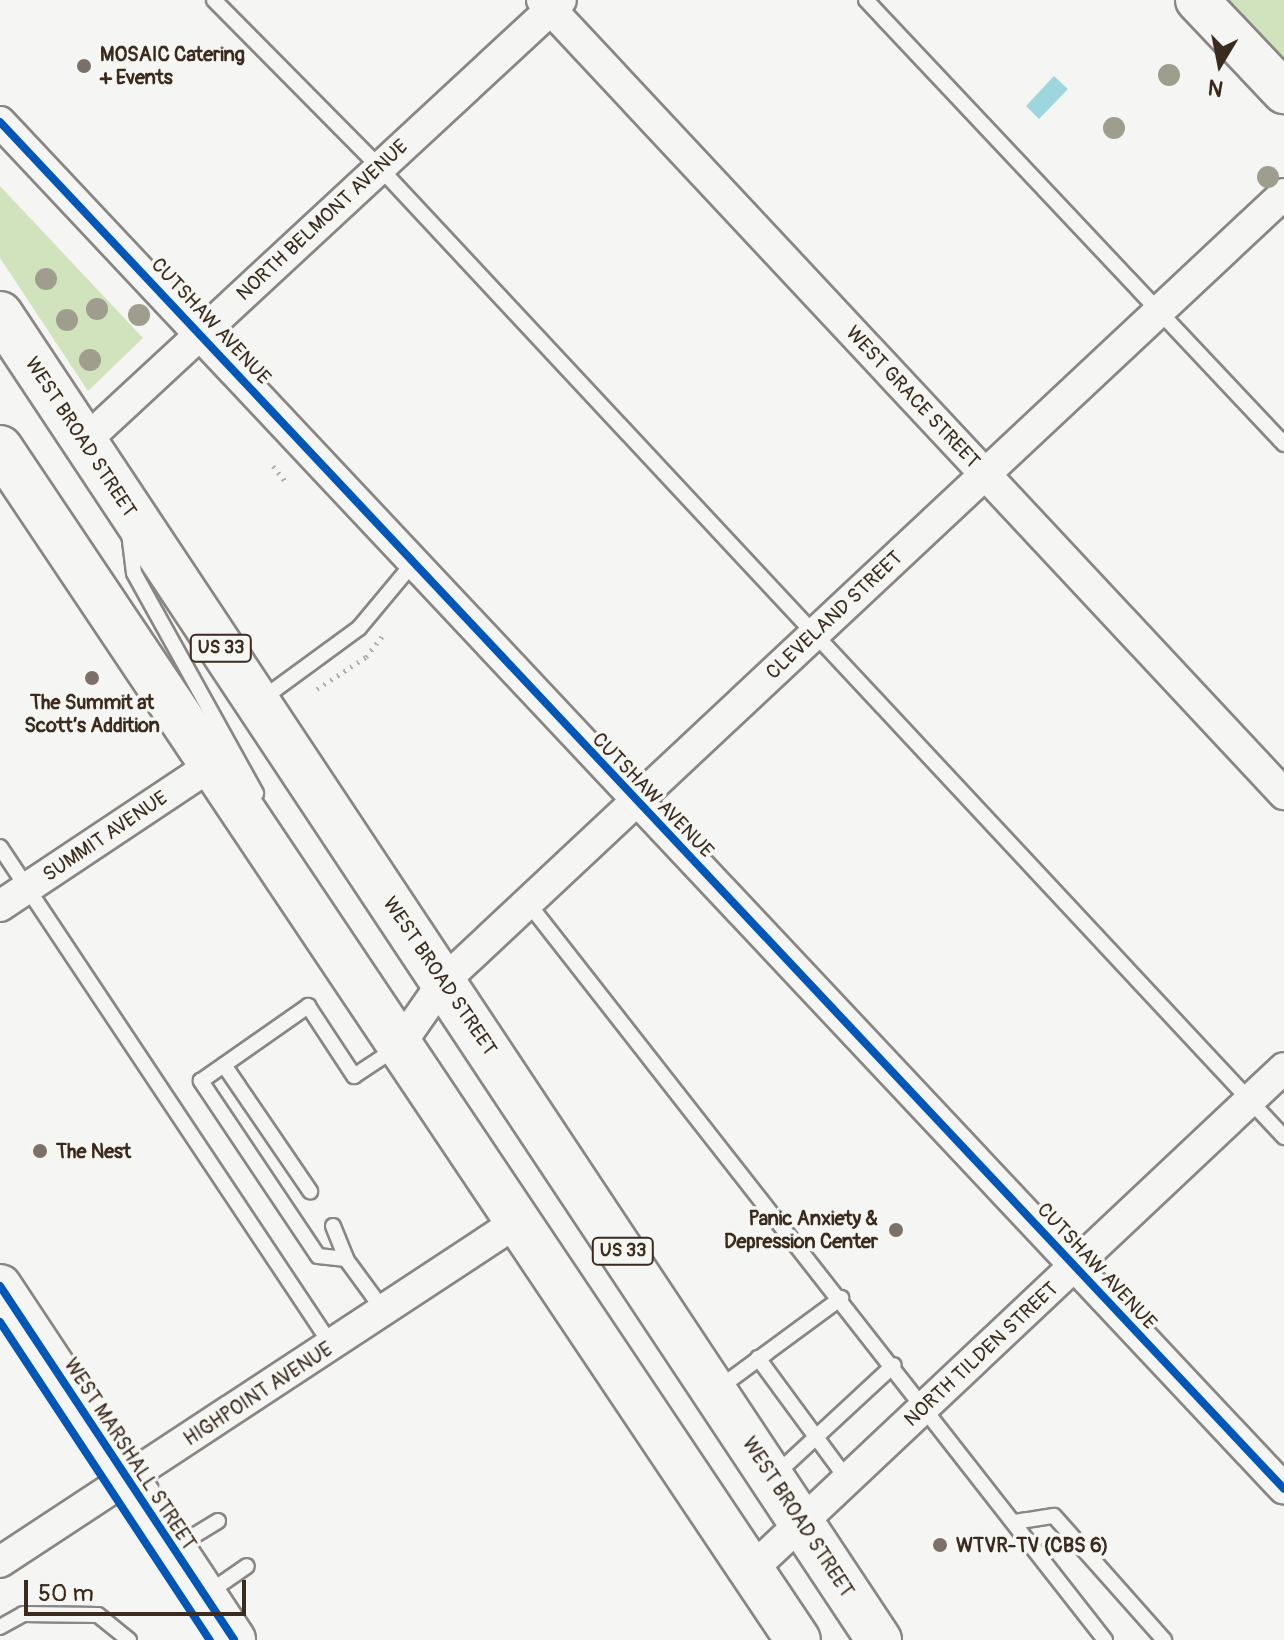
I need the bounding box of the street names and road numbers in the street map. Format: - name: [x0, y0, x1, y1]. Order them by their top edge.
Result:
- street label: NORTH BELMONT AVENUE: [231, 134, 413, 306]
- street label: CUTSHAW AVENUE: [146, 253, 276, 389]
- street label: WEST GRACE STREET: [841, 321, 985, 473]
- street label: WEST BROAD STREET: [20, 352, 142, 522]
- street label: CLEVELAND STREET: [761, 546, 907, 684]
- road number: US 33: [189, 634, 253, 662]
- street label: CUTSHAW AVENUE: [587, 727, 719, 863]
- street label: SUMMIT AVENUE: [38, 785, 172, 887]
- street label: WEST BROAD STREET: [378, 892, 502, 1060]
- street label: CUTSHAW AVENUE: [1032, 1198, 1162, 1334]
- road number: US 33: [591, 1237, 655, 1265]
- street label: NORTH TILDEN STREET: [899, 1277, 1063, 1431]
- street label: HIGHPOINT AVENUE: [179, 1337, 337, 1451]
- street label: WEST MARSHALL STREET: [59, 1354, 201, 1554]
- street label: WEST BROAD STREET: [737, 1432, 859, 1602]

